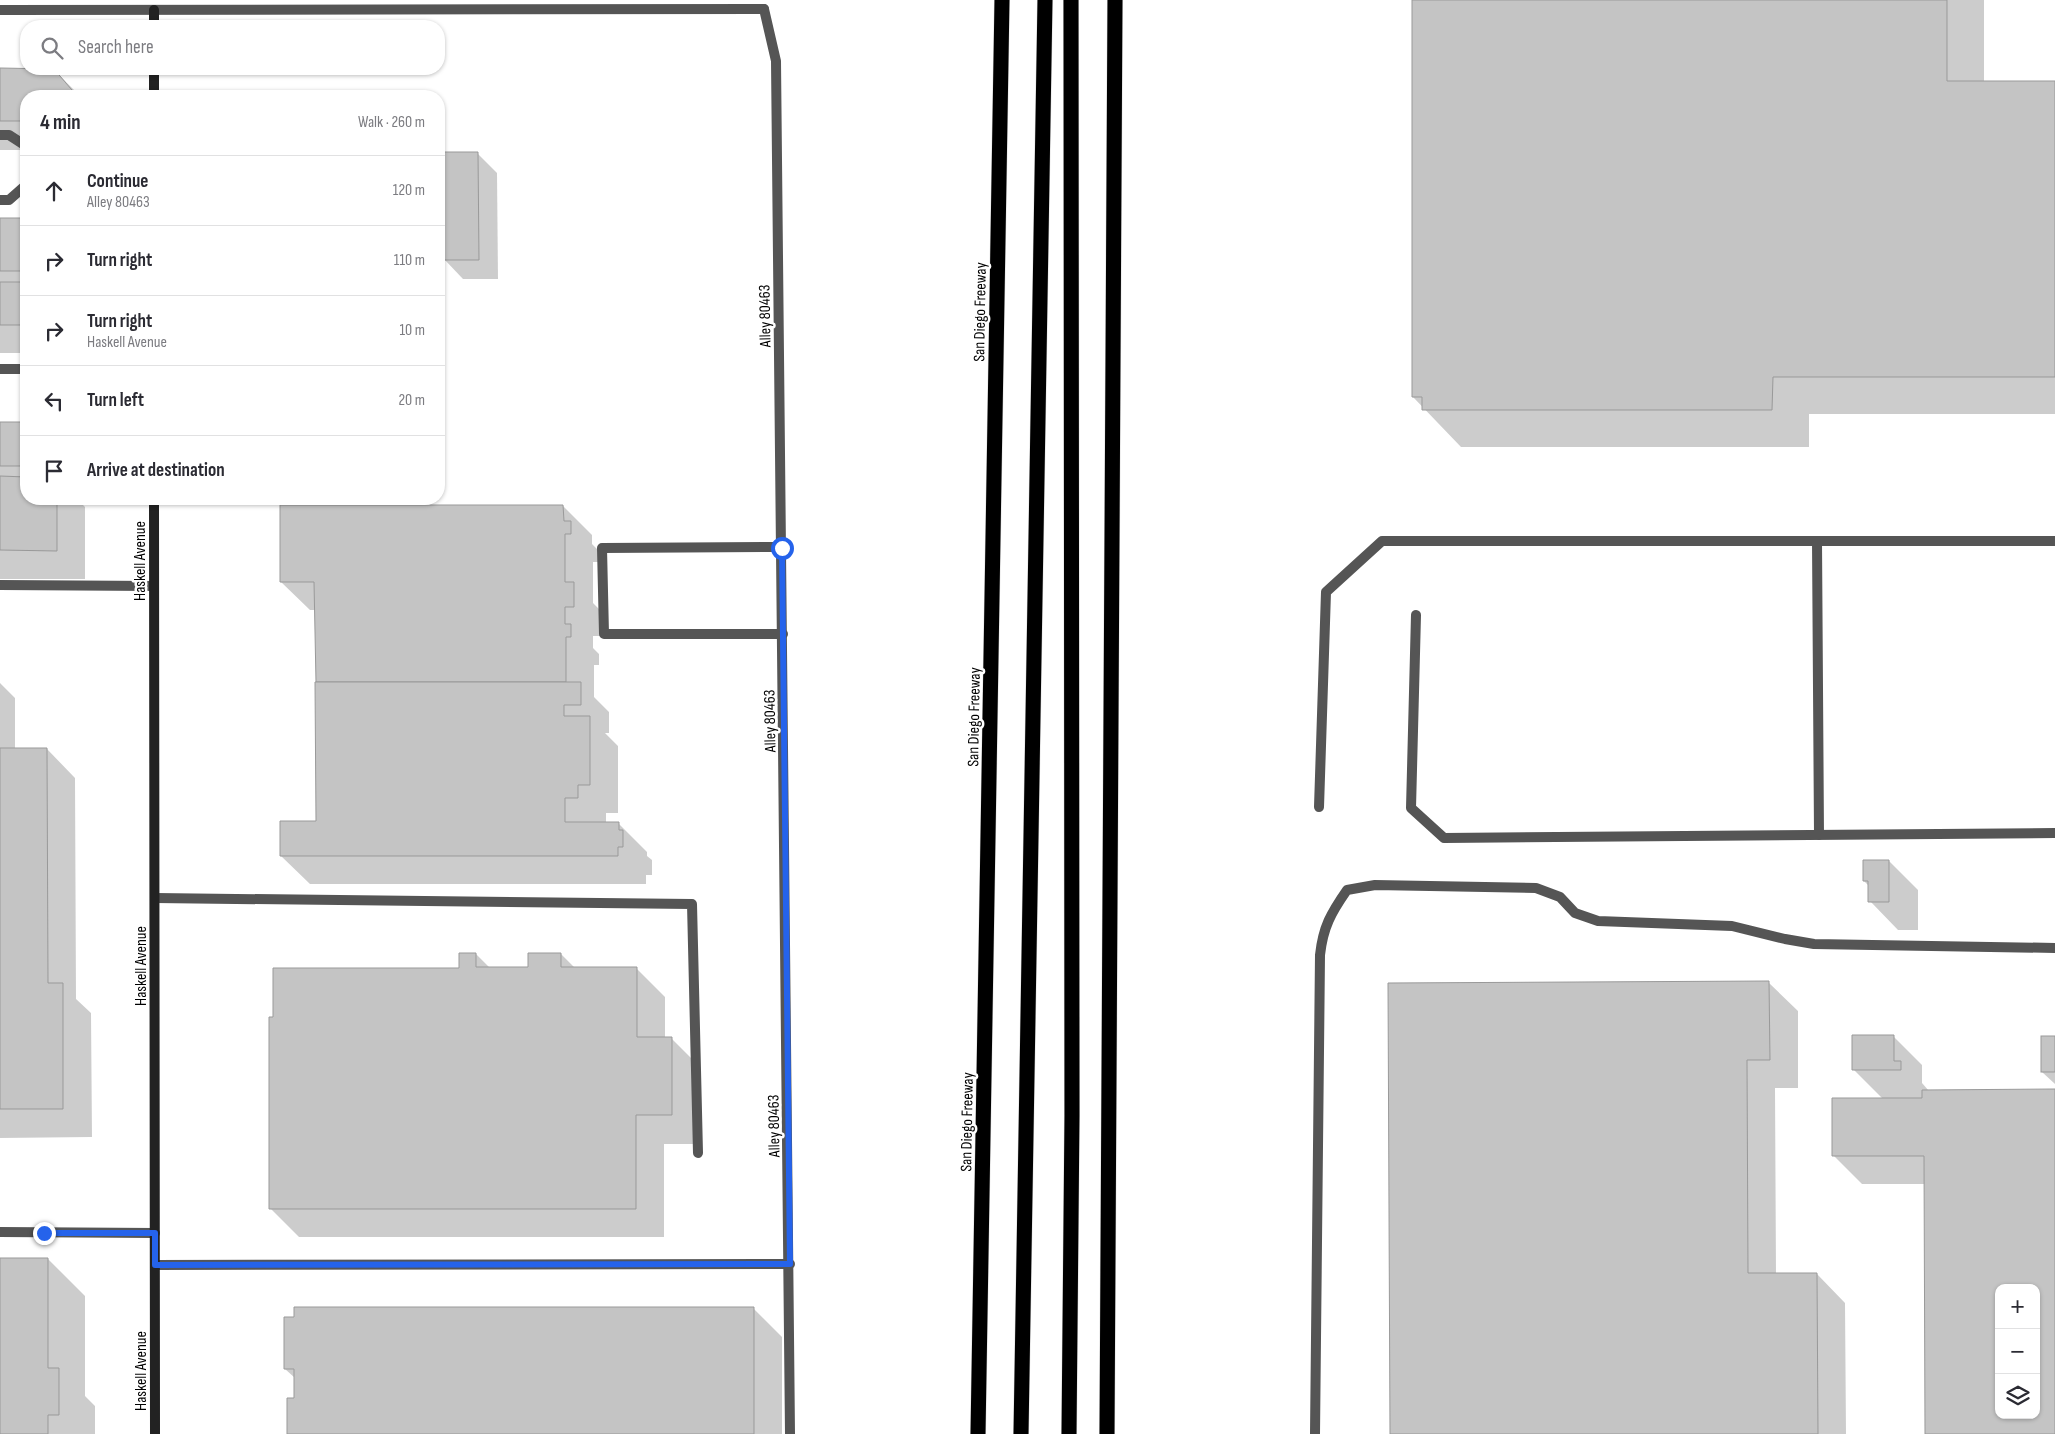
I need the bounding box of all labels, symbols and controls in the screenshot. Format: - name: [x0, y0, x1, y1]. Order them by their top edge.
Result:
- search box: [20, 20, 445, 75]
- icon: search: [38, 34, 66, 62]
- text: Search here: [78, 36, 154, 59]
- text: 4 min: [40, 110, 81, 135]
- text: Walk · 260 m: [358, 113, 425, 132]
- text: Continue: [87, 170, 148, 193]
- icon: ahead: [40, 177, 68, 205]
- text: 120 m: [393, 181, 425, 200]
- text: Alley 80463: [87, 193, 150, 212]
- icon: right: [40, 247, 68, 275]
- text: Turn right: [87, 249, 152, 272]
- text: 110 m: [394, 251, 425, 270]
- street label: San Diego Freeway: [970, 262, 991, 362]
- street label: Alley 80463: [755, 285, 776, 348]
- text: Turn right: [87, 310, 152, 333]
- icon: right: [40, 317, 68, 345]
- text: 10 m: [399, 321, 425, 340]
- text: Haskell Avenue: [87, 333, 167, 352]
- icon: left: [40, 387, 68, 415]
- text: Turn left: [87, 389, 144, 412]
- text: 20 m: [398, 391, 425, 410]
- icon: arrive: [40, 457, 68, 485]
- text: Arrive at destination: [87, 459, 225, 482]
- street label: Haskell Avenue: [131, 521, 150, 601]
- route start: [771, 537, 794, 560]
- street label: San Diego Freeway: [964, 667, 985, 767]
- street label: Alley 80463: [760, 690, 781, 753]
- street label: Haskell Avenue: [132, 926, 151, 1006]
- street label: San Diego Freeway: [957, 1072, 978, 1172]
- street label: Alley 80463: [764, 1095, 785, 1158]
- route end: [33, 1222, 56, 1245]
- map controls: [1995, 1284, 2040, 1419]
- button: +: [1995, 1284, 2040, 1329]
- button: −: [1995, 1329, 2040, 1374]
- street label: Haskell Avenue: [132, 1331, 151, 1411]
- button: layers: [1995, 1374, 2040, 1419]

